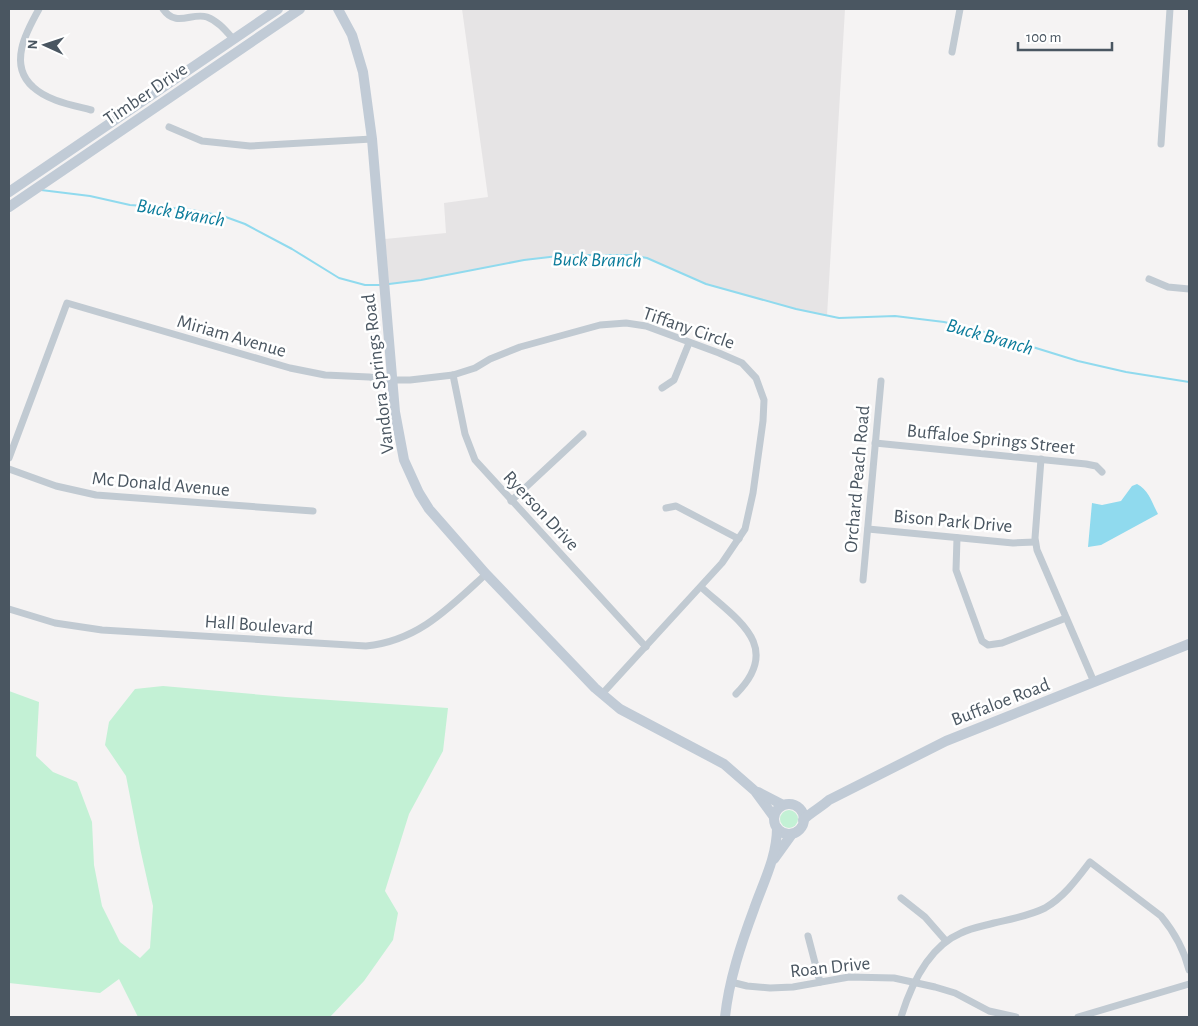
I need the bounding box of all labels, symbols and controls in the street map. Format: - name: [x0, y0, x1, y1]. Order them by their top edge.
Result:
- north arrow: [20, 20, 70, 70]
- scale bar: [1018, 20, 1112, 52]
- text: 100 m: [1026, 30, 1061, 45]
- text: N: [26, 39, 40, 50]
- street label: Timber Drive: [101, 59, 191, 129]
- water label: Buck Branch: [135, 195, 227, 231]
- water label: Buck Branch: [552, 249, 642, 271]
- street label: Vandora Springs Road: [359, 293, 398, 455]
- street label: Tiffany Circle: [640, 304, 737, 353]
- street label: Miriam Avenue: [175, 312, 288, 361]
- water label: Buck Branch: [944, 315, 1035, 359]
- street label: Orchard Peach Road: [842, 405, 873, 554]
- street label: Buffaloe Springs Street: [906, 421, 1076, 458]
- street label: Ryerson Drive: [499, 467, 582, 555]
- street label: Mc Donald Avenue: [91, 469, 230, 500]
- street label: Bison Park Drive: [893, 507, 1013, 536]
- street label: Hall Boulevard: [204, 612, 314, 639]
- street label: Buffaloe Road: [949, 675, 1052, 730]
- street label: Roan Drive: [789, 954, 871, 981]

